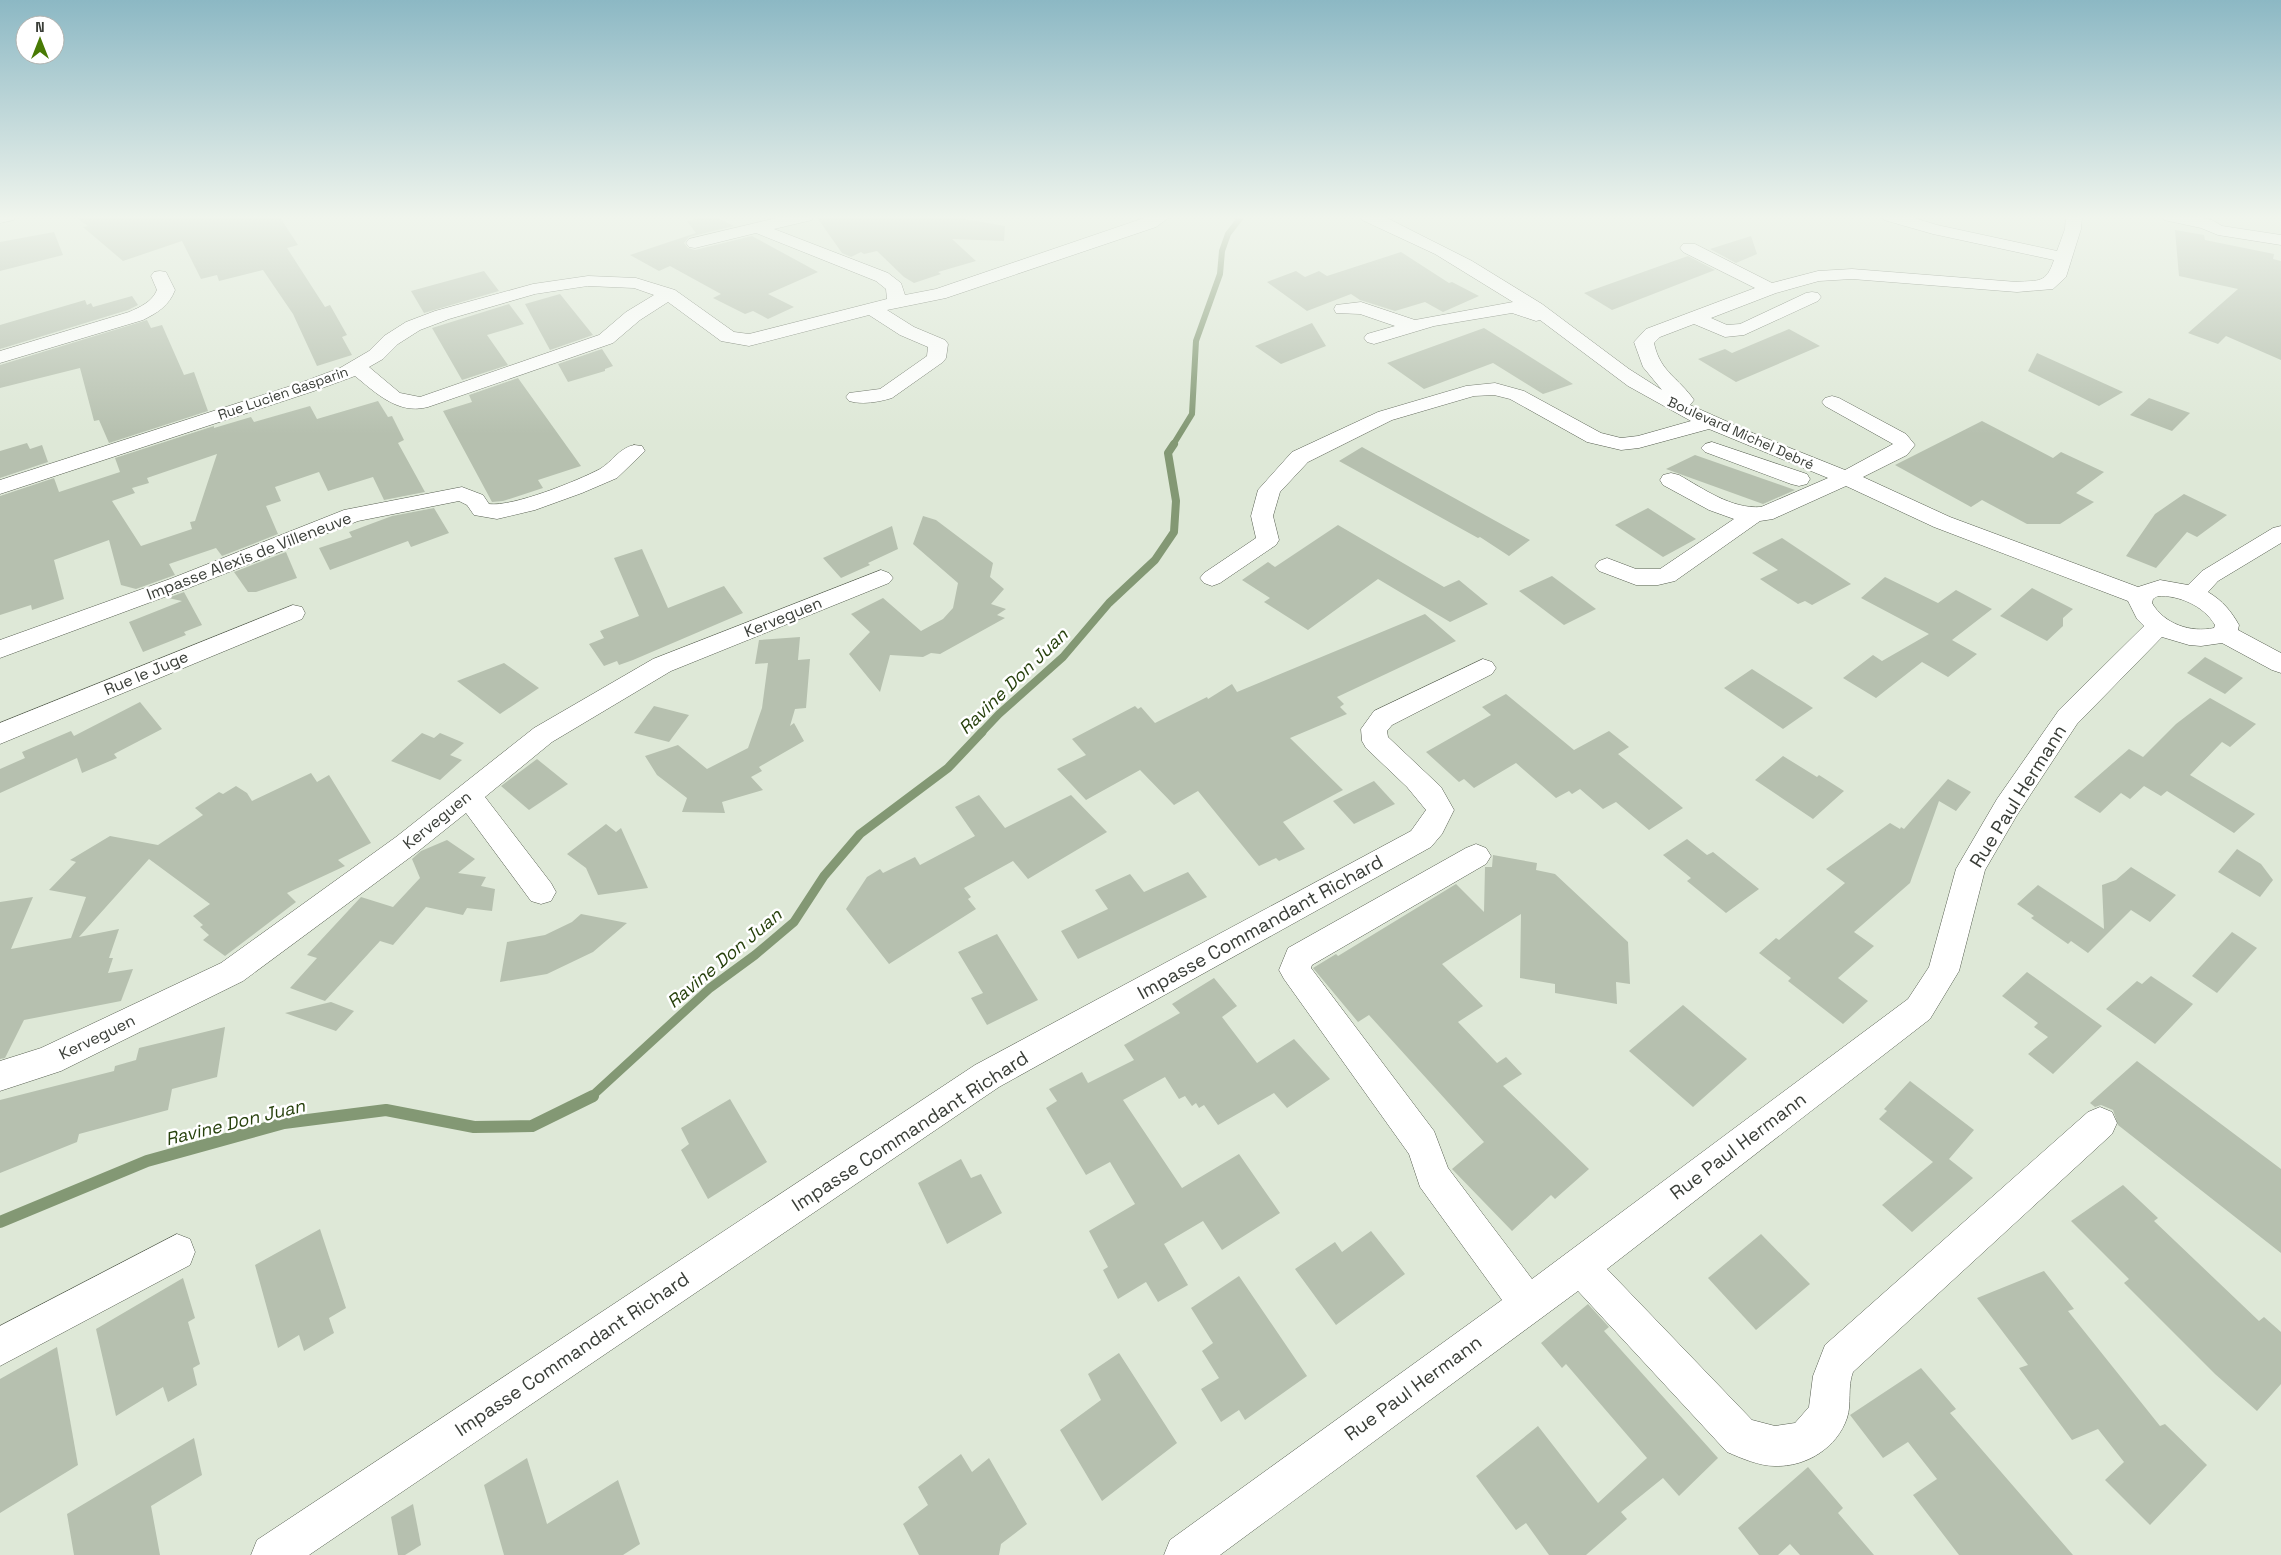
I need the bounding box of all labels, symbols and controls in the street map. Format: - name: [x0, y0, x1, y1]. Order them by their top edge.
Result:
- north arrow: [15, 15, 65, 65]
- text: N: [35, 18, 45, 36]
- street label: Rue Lucien Gasparin: [215, 362, 351, 424]
- street label: Boulevard Michel Debré: [1665, 393, 1817, 473]
- street label: Impasse Alexis de Villeneuve: [144, 507, 354, 605]
- street label: Kerveguen: [741, 592, 825, 642]
- water label: Ravine Don Juan: [954, 622, 1073, 739]
- street label: Rue le Juge: [101, 646, 191, 700]
- street label: Rue Paul Hermann: [1964, 720, 2072, 872]
- street label: Kerveguen: [399, 786, 475, 854]
- street label: Impasse Commandant Richard: [1133, 849, 1387, 1005]
- water label: Ravine Don Juan: [662, 903, 787, 1013]
- street label: Kerveguen: [56, 1010, 138, 1064]
- street label: Impasse Commandant Richard: [787, 1045, 1033, 1217]
- street label: Rue Paul Hermann: [1665, 1087, 1811, 1205]
- water label: Ravine Don Juan: [163, 1093, 308, 1150]
- street label: Impasse Commandant Richard: [450, 1266, 694, 1442]
- street label: Rue Paul Hermann: [1339, 1330, 1487, 1446]

